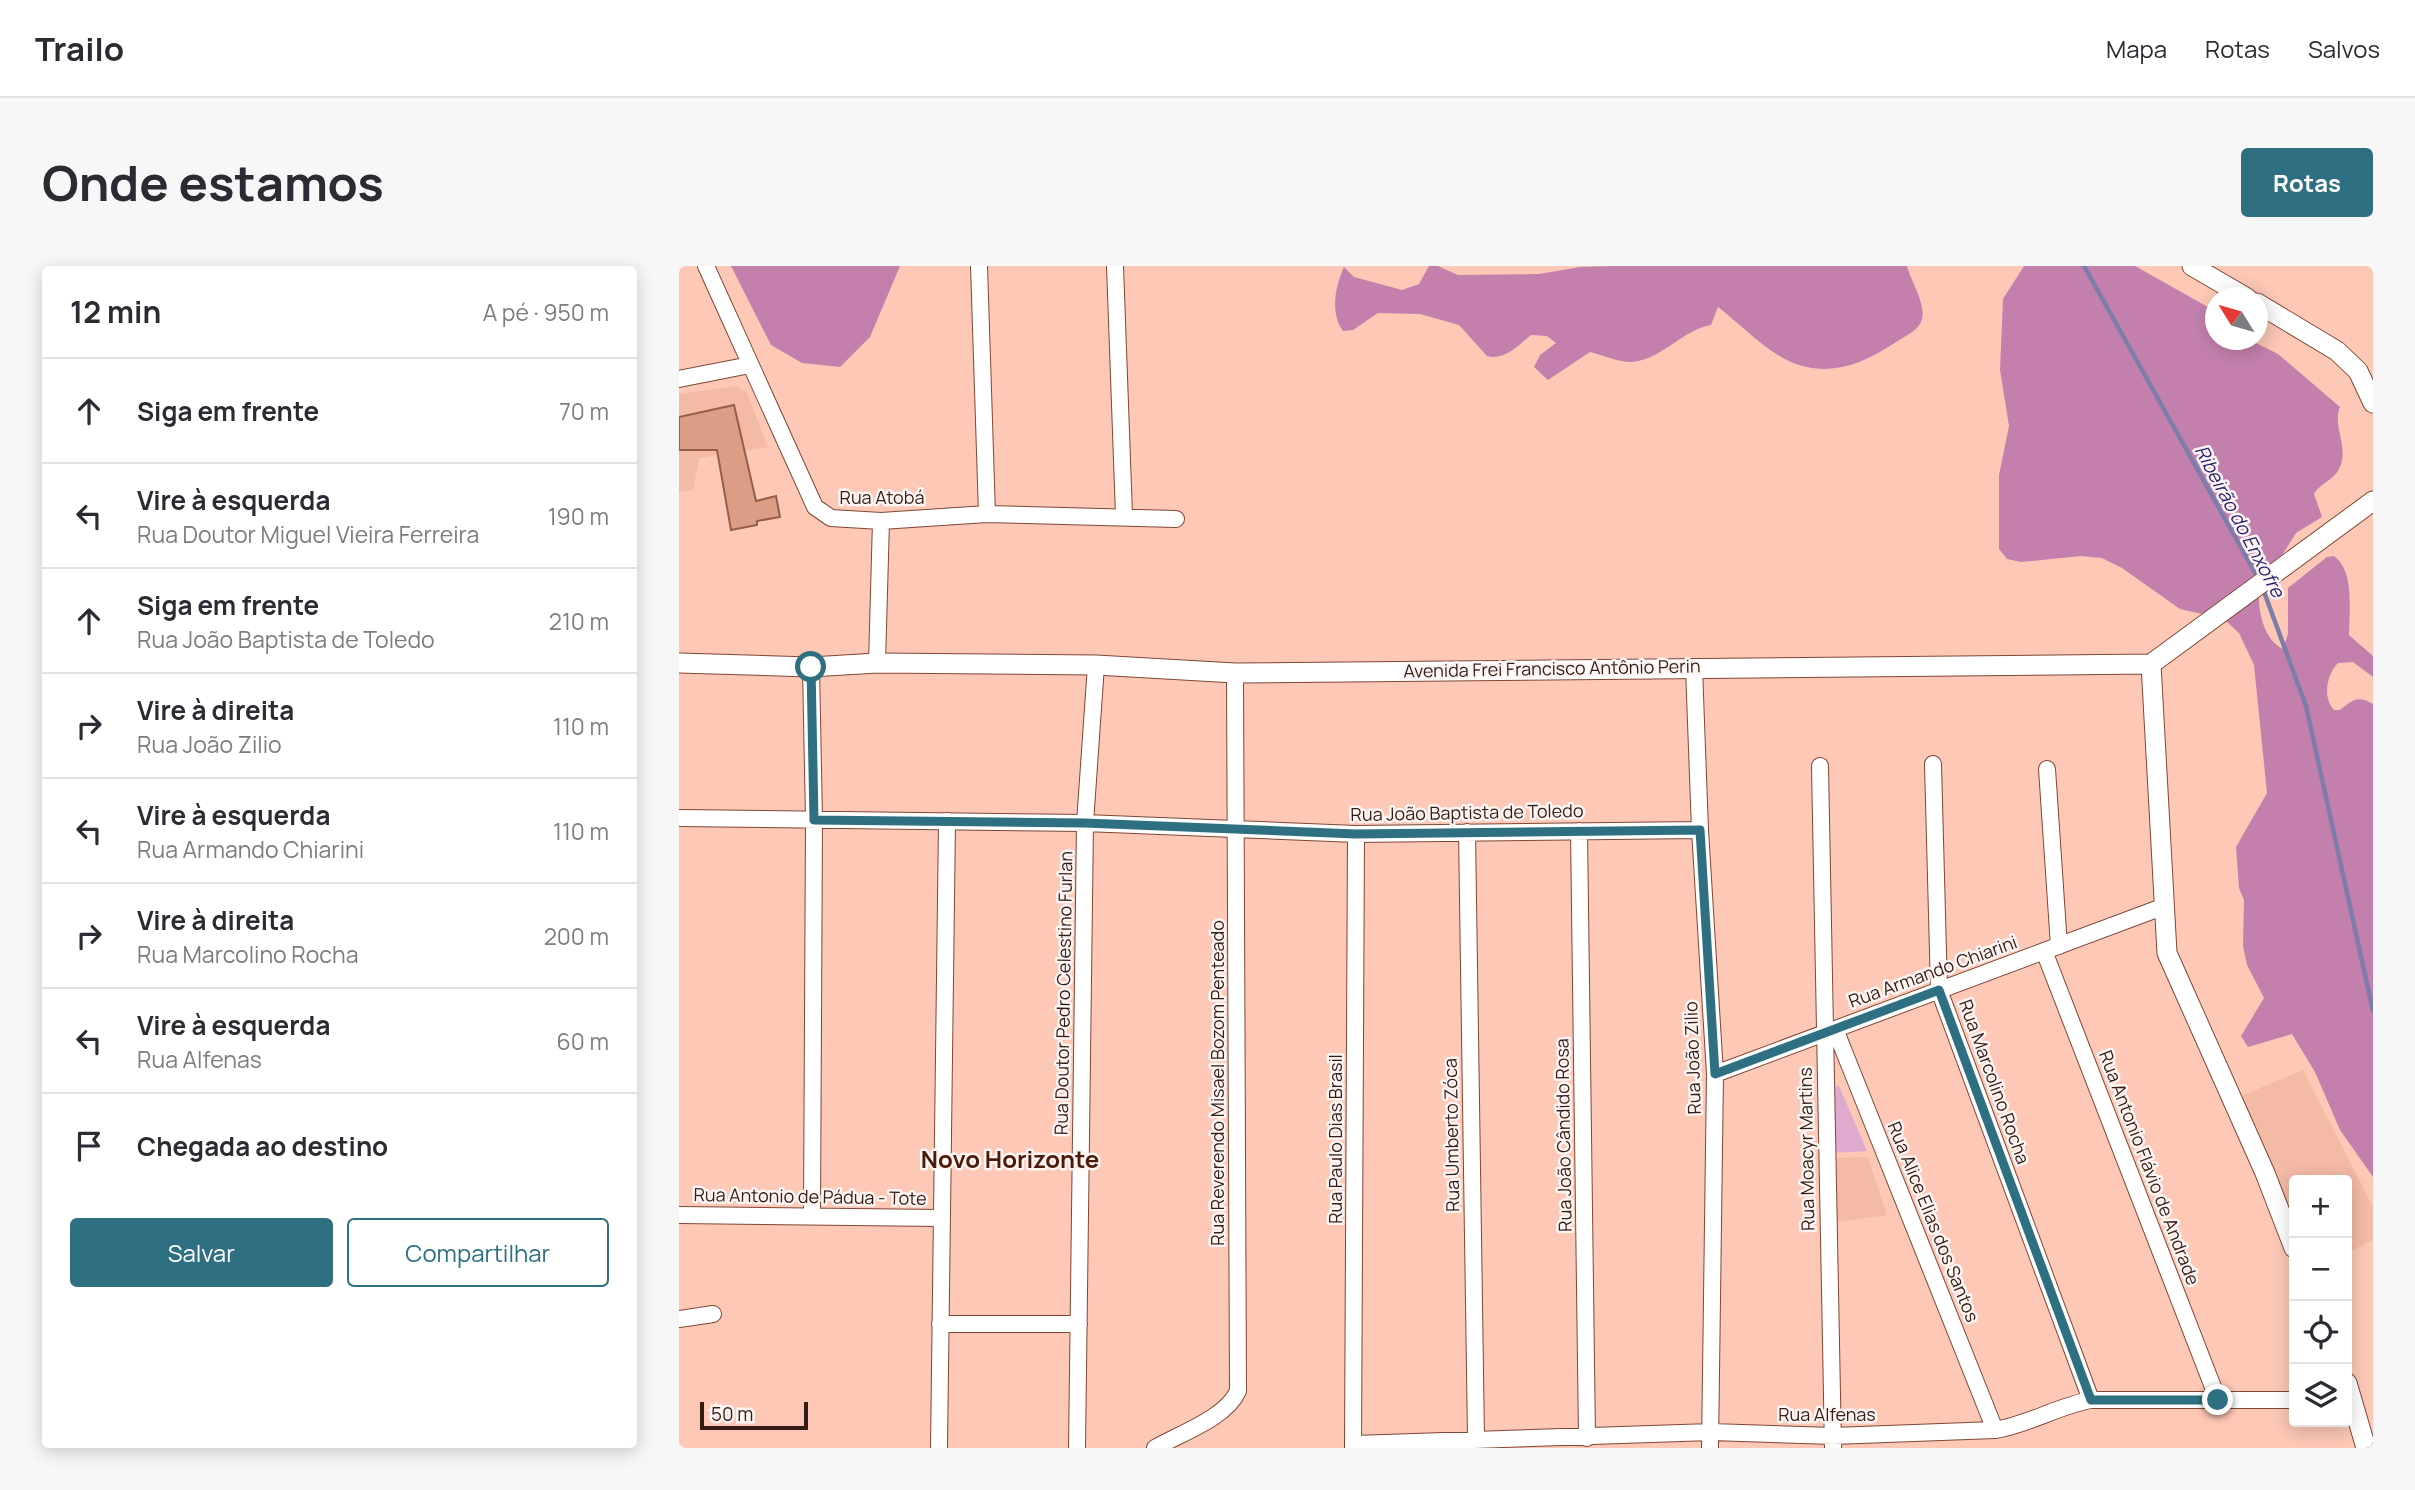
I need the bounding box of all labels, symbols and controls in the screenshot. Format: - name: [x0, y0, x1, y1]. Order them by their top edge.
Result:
- text: Trailo: [35, 26, 124, 71]
- text: Mapa: [2106, 32, 2167, 65]
- text: Rotas: [2205, 32, 2270, 65]
- text: Salvos: [2308, 32, 2380, 65]
- button: Rotas: [2241, 148, 2373, 217]
- text: Onde estamos: [42, 149, 384, 216]
- north arrow: [2205, 287, 2268, 350]
- text: 12 min: [70, 291, 161, 332]
- text: A pé · 950 m: [483, 296, 609, 328]
- icon: ahead: [70, 392, 108, 430]
- text: Siga em frente: [137, 393, 319, 429]
- text: 70 m: [559, 395, 609, 427]
- water label: Ribeirão do Enxofre: [2189, 440, 2292, 603]
- text: Vire à esquerda: [137, 482, 330, 518]
- street label: Rua Atobá: [840, 485, 924, 509]
- icon: left: [70, 497, 108, 535]
- text: 190 m: [548, 500, 609, 532]
- text: Rua Doutor Miguel Vieira Ferreira: [137, 518, 479, 550]
- text: Siga em frente: [137, 587, 319, 623]
- icon: ahead: [70, 602, 108, 640]
- text: 210 m: [549, 605, 609, 637]
- text: Rua João Baptista de Toledo: [137, 623, 435, 655]
- route start: [795, 651, 826, 682]
- street label: Avenida Frei Francisco Antônio Perin: [1403, 653, 1701, 683]
- text: Vire à direita: [137, 692, 294, 728]
- icon: right: [70, 707, 108, 745]
- text: 110 m: [553, 710, 609, 742]
- text: Rua João Zilio: [137, 728, 282, 760]
- text: Vire à esquerda: [137, 797, 330, 833]
- street label: Rua João Baptista de Toledo: [1350, 798, 1584, 826]
- icon: left: [70, 812, 108, 850]
- text: 110 m: [553, 815, 609, 847]
- text: Rua Armando Chiarini: [137, 833, 364, 865]
- street label: Rua Doutor Pedro Celestino Furlan: [1049, 851, 1077, 1135]
- text: Vire à direita: [137, 902, 294, 938]
- icon: right: [70, 917, 108, 955]
- text: 200 m: [544, 920, 609, 952]
- street label: Rua Reverendo Misael Bozom Penteado: [1205, 920, 1229, 1246]
- street label: Rua Armando Chiarini: [1845, 929, 2020, 1013]
- text: Rua Marcolino Rocha: [137, 938, 359, 970]
- street label: Rua Marcolino Rocha: [1954, 996, 2036, 1167]
- street label: Rua João Zilio: [1678, 1001, 1706, 1115]
- text: Vire à esquerda: [137, 1007, 330, 1043]
- icon: left: [70, 1022, 108, 1060]
- text: 60 m: [557, 1025, 609, 1057]
- street label: Rua João Cândido Rosa: [1549, 1038, 1577, 1232]
- text: Rua Alfenas: [137, 1043, 262, 1075]
- street label: Rua Antonio Flávio de Andrade: [2094, 1047, 2206, 1288]
- street label: Rua Paulo Dias Brasil: [1323, 1054, 1347, 1224]
- street label: Rua Umberto Zóca: [1438, 1058, 1464, 1212]
- street label: Rua Moacyr Martins: [1793, 1067, 1819, 1231]
- street label: Rua Alice Elias dos Santos: [1883, 1118, 1985, 1325]
- icon: arrive: [70, 1127, 108, 1165]
- text: Chegada ao destino: [137, 1128, 388, 1164]
- district label: Novo Horizonte: [921, 1142, 1099, 1175]
- map controls: [2289, 1175, 2352, 1427]
- button: +: [2289, 1175, 2352, 1238]
- street label: Rua Antonio de Pádua - Tote: [693, 1182, 927, 1210]
- button: Salvar: [70, 1218, 333, 1287]
- button: Compartilhar: [347, 1218, 609, 1287]
- button: −: [2289, 1238, 2352, 1301]
- button: locate: [2289, 1301, 2352, 1364]
- button: layers: [2289, 1364, 2352, 1427]
- route end: [2202, 1384, 2233, 1415]
- scale bar: [700, 1399, 809, 1431]
- text: 50 m: [711, 1401, 753, 1427]
- street label: Rua Alfenas: [1778, 1402, 1876, 1426]

